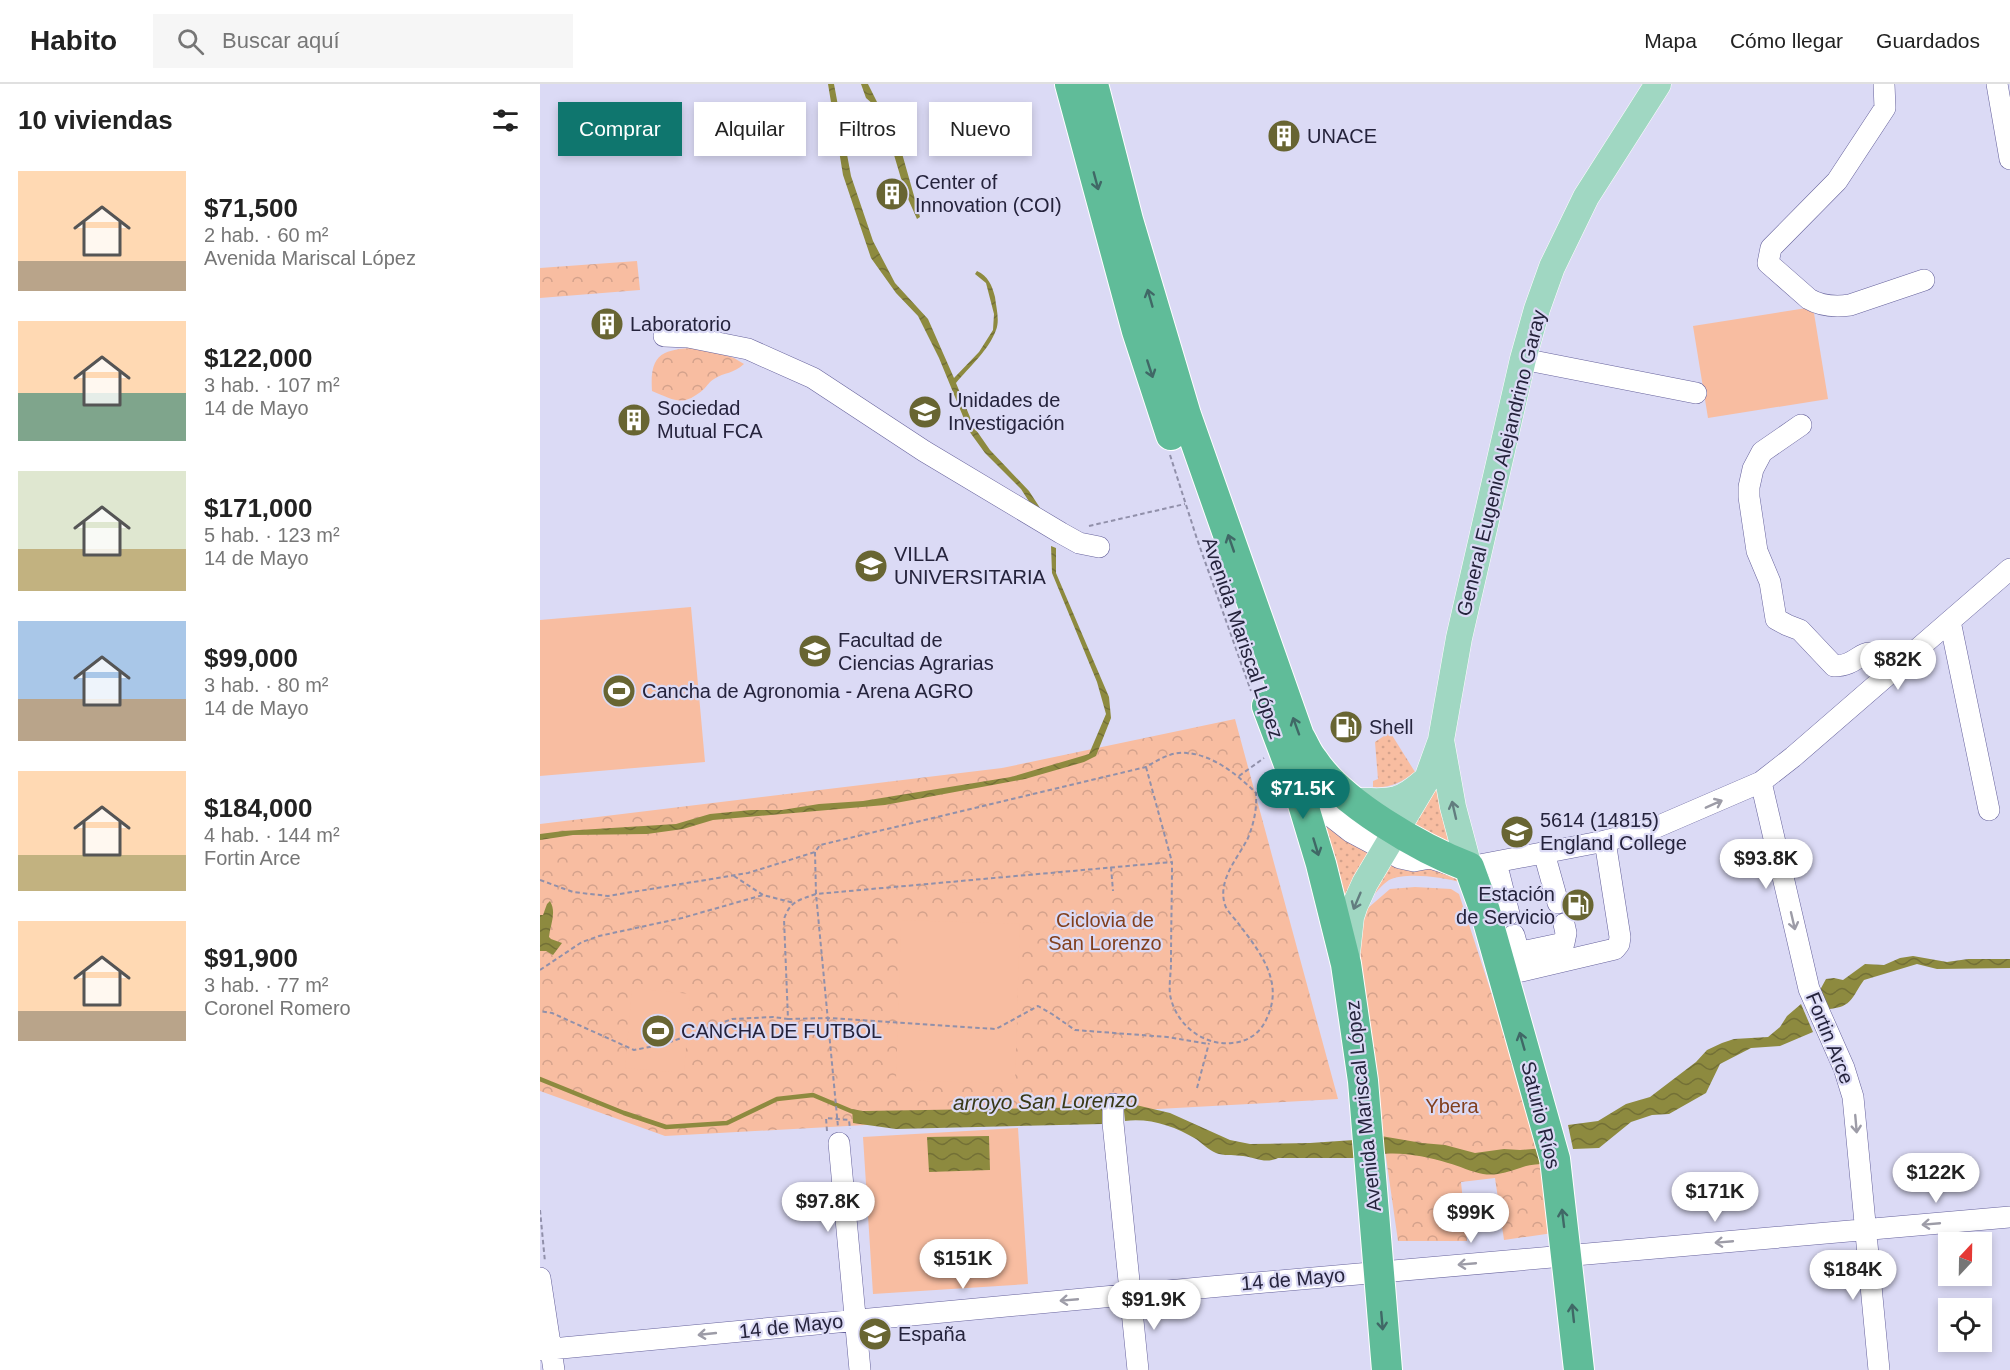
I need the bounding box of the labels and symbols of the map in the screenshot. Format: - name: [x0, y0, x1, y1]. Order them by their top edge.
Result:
- building icon: UNACE: [1266, 118, 1302, 154]
- place label: UNACE: [1307, 125, 1377, 147]
- place label: Center of Innovation (COI): [915, 171, 1062, 216]
- one-way arrow: [1090, 171, 1102, 190]
- building icon: Center of Innovation (COI): [874, 176, 910, 212]
- one-way arrow: [1144, 288, 1156, 307]
- building icon: Laboratorio: [589, 306, 625, 342]
- street label: General Eugenio Alejandrino Garay: [1452, 308, 1550, 618]
- place label: Laboratorio: [630, 313, 731, 335]
- one-way arrow: [1145, 359, 1156, 378]
- place label: Unidades de Investigación: [948, 389, 1065, 434]
- school or university icon: Unidades de Investigación: [907, 394, 943, 430]
- place label: Sociedad Mutual FCA: [657, 397, 763, 442]
- building icon: Sociedad Mutual FCA: [616, 402, 652, 438]
- street label: Avenida Mariscal López: [1198, 534, 1288, 742]
- one-way arrow: [1225, 534, 1236, 552]
- place label: VILLA UNIVERSITARIA: [894, 543, 1047, 588]
- school or university icon: VILLA UNIVERSITARIA: [853, 548, 889, 584]
- place label: Facultad de Ciencias Agrarias: [838, 629, 994, 674]
- school or university icon: Facultad de Ciencias Agrarias: [797, 633, 833, 669]
- pin: $82K: [1862, 640, 1934, 691]
- sports icon: Cancha de Agronomia - Arena AGRO: [601, 673, 637, 709]
- place label: Cancha de Agronomia - Arena AGRO: [642, 680, 973, 702]
- fuel station icon: Shell: [1328, 709, 1364, 745]
- place label: Shell: [1369, 716, 1413, 738]
- one-way arrow: [1290, 717, 1301, 736]
- pin: $71.5K: [1254, 769, 1352, 820]
- one-way arrow: [1704, 798, 1722, 809]
- one-way arrow: [1447, 801, 1459, 820]
- place label: 5614 (14815) England College: [1540, 809, 1687, 854]
- school or university icon: 5614 (14815) England College: [1499, 814, 1535, 850]
- one-way arrow: [1311, 837, 1322, 856]
- pin: $93.8K: [1717, 839, 1815, 890]
- place label: Estación de Servicio: [1456, 883, 1555, 928]
- fuel station icon: Estación de Servicio: [1560, 887, 1596, 923]
- one-way arrow: [1351, 892, 1362, 910]
- park label: Ciclovia de San Lorenzo: [1048, 909, 1162, 954]
- one-way arrow: [1788, 911, 1800, 930]
- street label: Fortin Arce: [1802, 989, 1858, 1087]
- street label: Avenida Mariscal López: [1341, 999, 1385, 1213]
- sports icon: CANCHA DE FUTBOL: [640, 1013, 676, 1049]
- place label: CANCHA DE FUTBOL: [681, 1020, 882, 1042]
- one-way arrow: [1516, 1032, 1527, 1051]
- street label: Saturio Ríos: [1517, 1059, 1565, 1171]
- water label: arroyo San Lorenzo: [953, 1088, 1138, 1114]
- park label: Ybera: [1425, 1095, 1480, 1117]
- one-way arrow: [1851, 1114, 1862, 1134]
- pin: $122K: [1894, 1153, 1978, 1204]
- pin: $171K: [1673, 1172, 1757, 1223]
- pin: $97.8K: [779, 1182, 877, 1233]
- pin: $99K: [1435, 1193, 1507, 1244]
- one-way arrow: [1557, 1209, 1568, 1229]
- one-way arrow: [1921, 1219, 1941, 1230]
- north arrow: [1938, 1232, 1992, 1286]
- one-way arrow: [1715, 1237, 1735, 1248]
- pin: $151K: [921, 1239, 1005, 1290]
- pin: $184K: [1811, 1250, 1895, 1301]
- one-way arrow: [1458, 1259, 1478, 1270]
- street label: 14 de Mayo: [1240, 1263, 1346, 1295]
- pin: $91.9K: [1105, 1280, 1203, 1331]
- one-way arrow: [1059, 1295, 1079, 1306]
- one-way arrow: [1567, 1304, 1578, 1323]
- street label: 14 de Mayo: [738, 1310, 844, 1342]
- one-way arrow: [1377, 1310, 1388, 1330]
- school or university icon: España: [857, 1316, 893, 1352]
- place label: España: [898, 1323, 967, 1345]
- one-way arrow: [698, 1329, 718, 1340]

